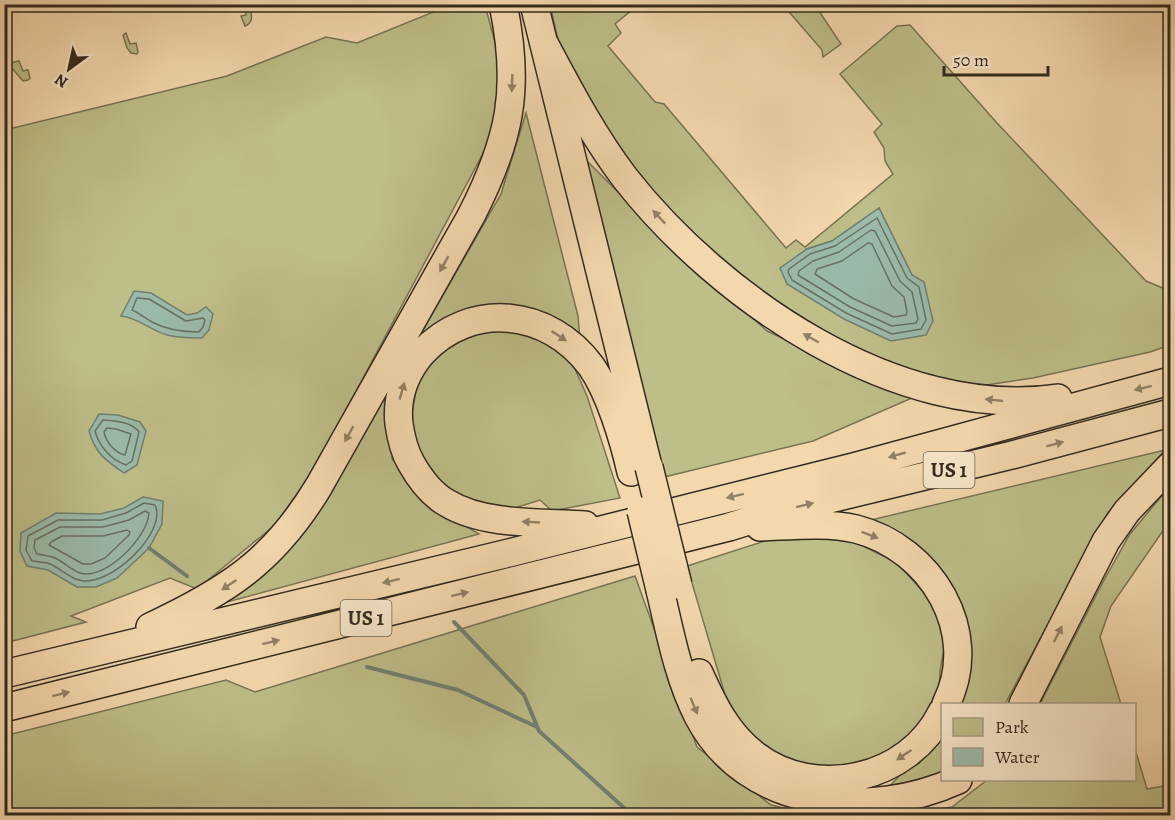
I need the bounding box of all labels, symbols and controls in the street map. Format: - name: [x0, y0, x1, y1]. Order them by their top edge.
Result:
- north arrow: [39, 39, 99, 99]
- scale bar: [944, 39, 1048, 77]
- text: 50 m: [953, 48, 989, 72]
- text: N: [50, 68, 72, 93]
- one-way arrow: [507, 74, 516, 93]
- one-way arrow: [652, 210, 666, 225]
- one-way arrow: [439, 256, 449, 273]
- one-way arrow: [550, 330, 566, 342]
- one-way arrow: [802, 333, 819, 343]
- one-way arrow: [398, 382, 407, 400]
- one-way arrow: [1134, 384, 1152, 394]
- one-way arrow: [985, 395, 1004, 404]
- one-way arrow: [344, 426, 354, 443]
- one-way arrow: [1046, 438, 1065, 448]
- one-way arrow: [887, 450, 906, 460]
- road number: US 1: [924, 452, 974, 488]
- one-way arrow: [726, 491, 744, 501]
- one-way arrow: [796, 500, 815, 509]
- one-way arrow: [522, 517, 541, 526]
- one-way arrow: [861, 530, 879, 540]
- one-way arrow: [381, 577, 400, 587]
- one-way arrow: [222, 579, 238, 591]
- one-way arrow: [451, 589, 469, 599]
- road number: US 1: [340, 600, 392, 636]
- one-way arrow: [1054, 625, 1063, 642]
- one-way arrow: [262, 636, 280, 646]
- one-way arrow: [52, 689, 70, 699]
- one-way arrow: [690, 697, 699, 715]
- legend: [941, 703, 1136, 781]
- text: Park: [995, 715, 1029, 739]
- text: Water: [994, 745, 1040, 769]
- one-way arrow: [897, 749, 913, 761]

